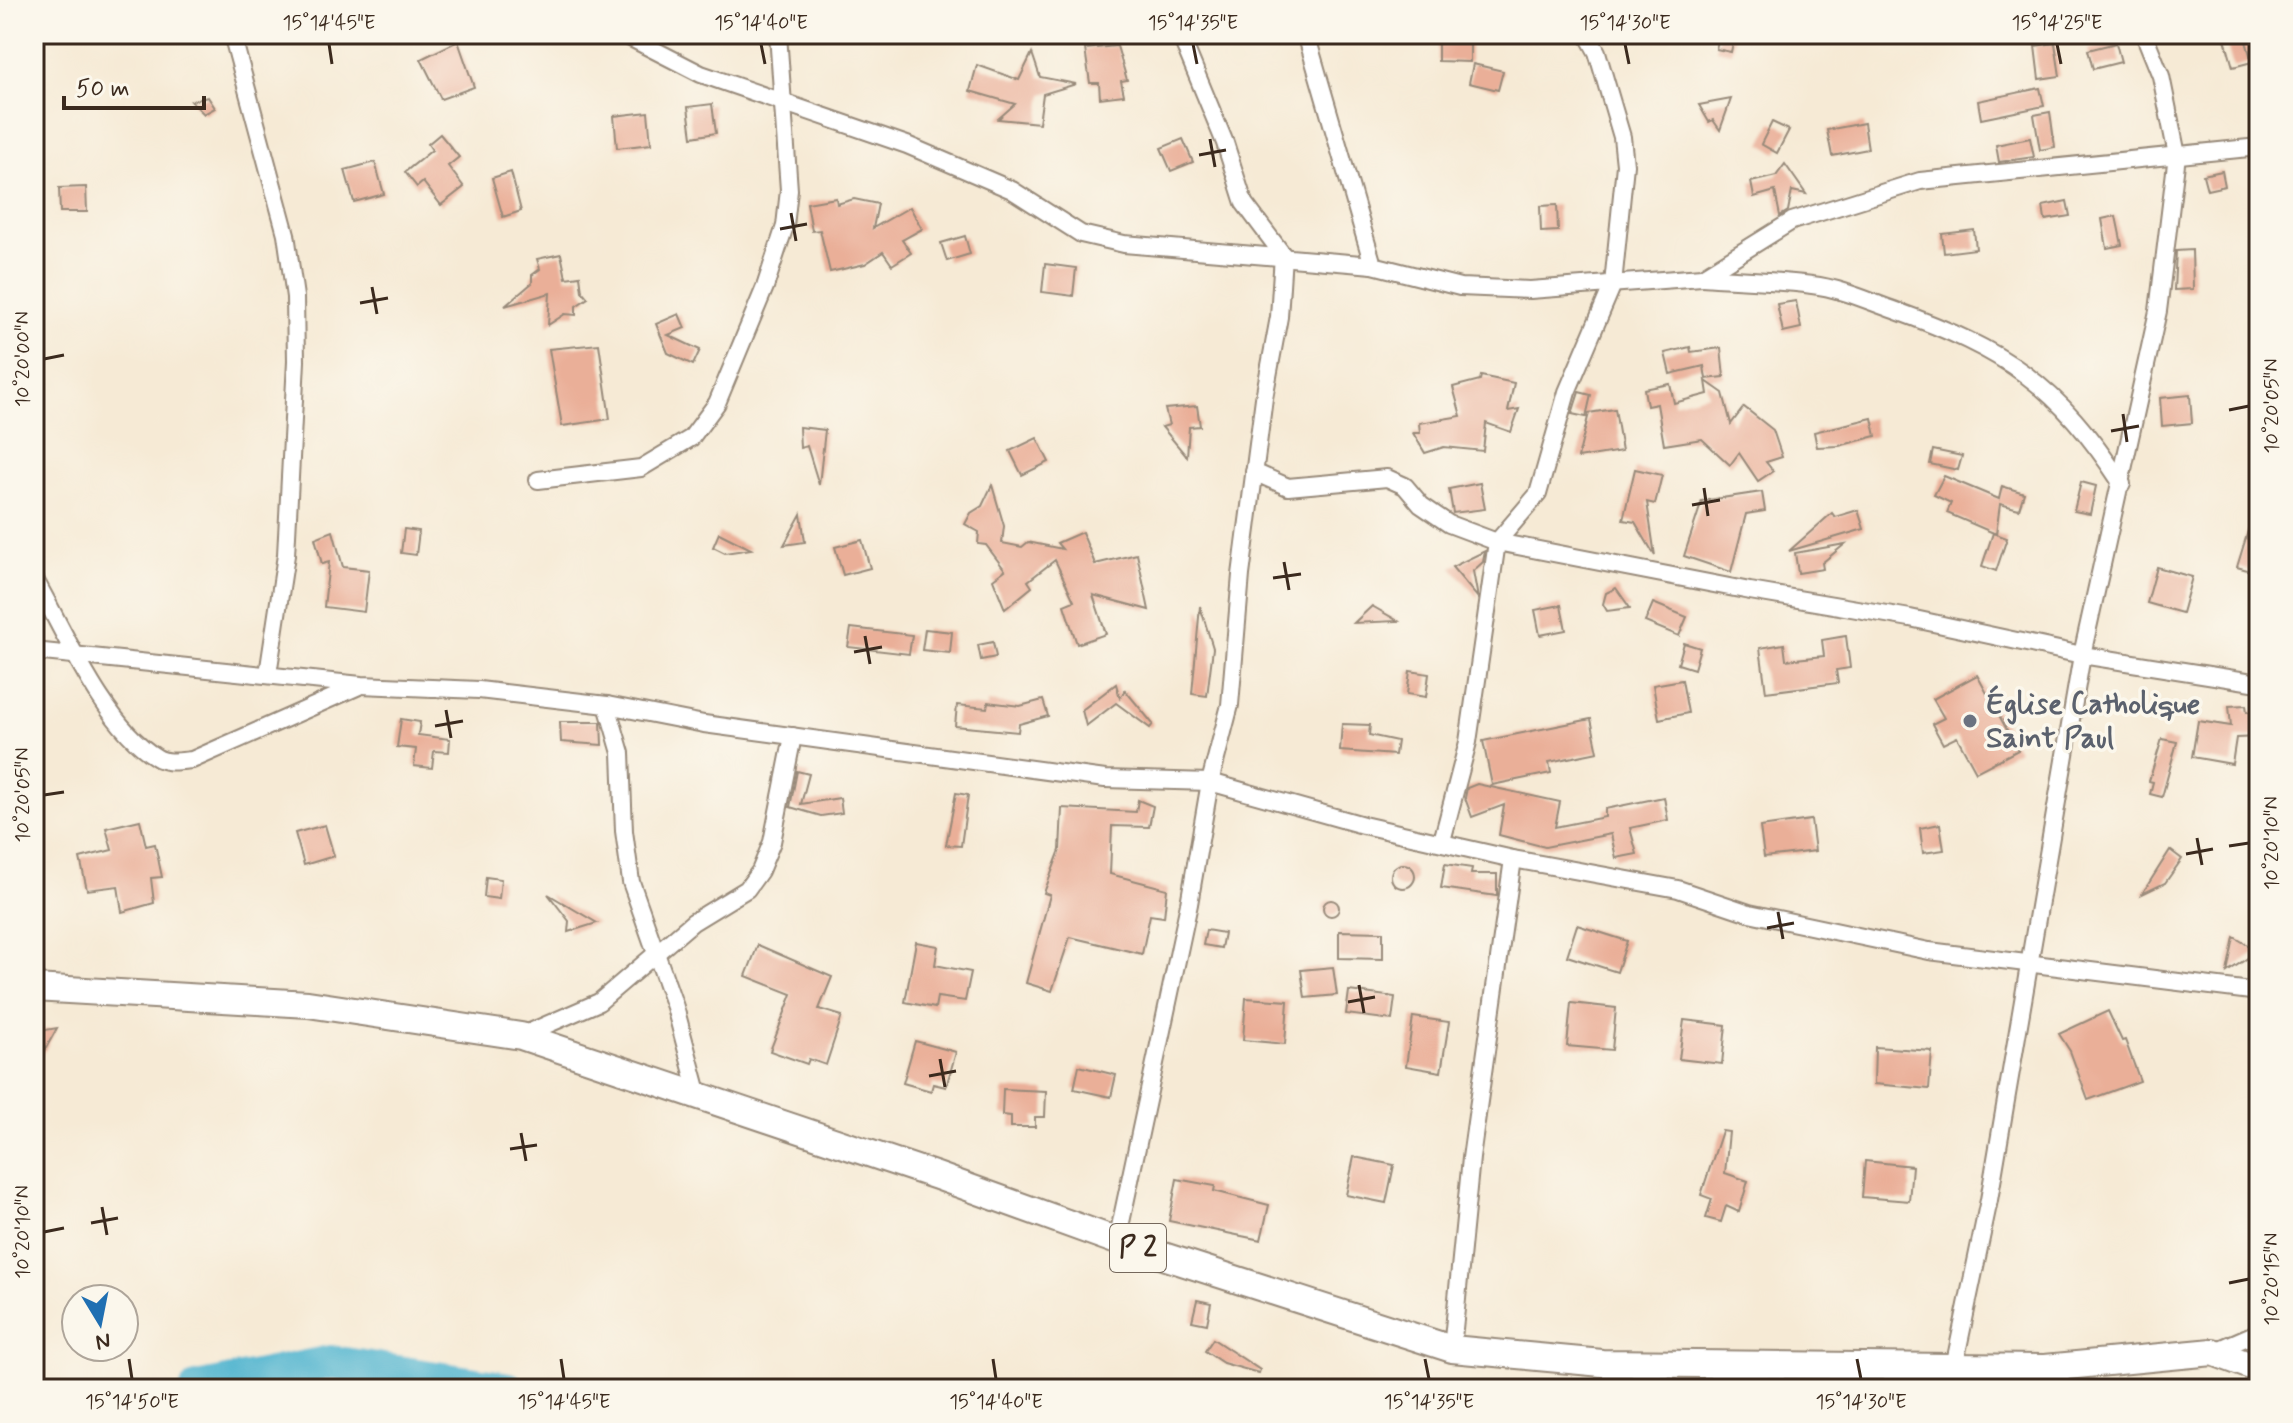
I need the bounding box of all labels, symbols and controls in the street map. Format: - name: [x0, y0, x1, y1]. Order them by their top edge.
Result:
- text: 15°14'45"E: [283, 10, 375, 37]
- text: 15°14'40"E: [714, 10, 808, 37]
- text: 15°14'35"E: [1148, 10, 1238, 37]
- text: 15°14'30"E: [1579, 10, 1671, 37]
- text: 15°14'25"E: [2011, 10, 2103, 37]
- scale bar: [64, 60, 204, 110]
- text: 50 m: [76, 74, 130, 105]
- text: 10°20'00"N: [10, 311, 37, 407]
- text: 10°20'05"N: [2259, 358, 2286, 454]
- place label: Église Catholique Saint Paul: [1986, 685, 2200, 758]
- marker: Église Catholique Saint Paul: [1961, 712, 1979, 730]
- text: 10°20'05"N: [10, 747, 37, 843]
- text: 10°20'10"N: [2259, 796, 2286, 890]
- text: 10°20'10"N: [10, 1185, 37, 1279]
- road number: P 2: [1110, 1224, 1166, 1272]
- text: 10°20'15"N: [2259, 1233, 2286, 1325]
- north arrow: [60, 1283, 140, 1363]
- text: N: [93, 1326, 113, 1356]
- text: 15°14'50"E: [85, 1389, 179, 1416]
- text: 15°14'45"E: [518, 1389, 610, 1416]
- text: 15°14'40"E: [949, 1389, 1043, 1416]
- text: 15°14'35"E: [1384, 1389, 1474, 1416]
- text: 15°14'30"E: [1815, 1389, 1907, 1416]

